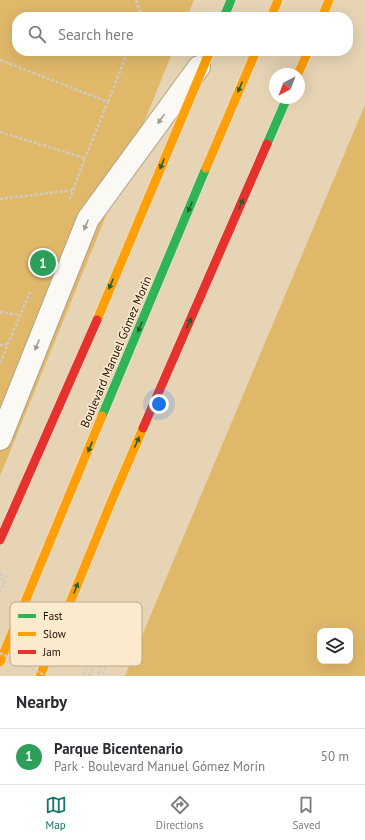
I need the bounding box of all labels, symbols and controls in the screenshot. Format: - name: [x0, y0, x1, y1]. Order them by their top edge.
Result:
- search box: [12, 12, 353, 56]
- icon: search: [26, 23, 48, 45]
- text: Search here: [58, 25, 134, 44]
- north arrow: [269, 68, 305, 104]
- one-way arrow: [237, 81, 243, 93]
- one-way arrow: [157, 113, 165, 124]
- one-way arrow: [159, 159, 165, 170]
- one-way arrow: [238, 198, 244, 210]
- one-way arrow: [187, 201, 193, 212]
- one-way arrow: [83, 219, 89, 230]
- pin: 1: [30, 248, 56, 278]
- street label: Boulevard Manuel Gómez Morín: [77, 274, 154, 430]
- one-way arrow: [108, 279, 114, 291]
- one-way arrow: [186, 318, 192, 329]
- one-way arrow: [137, 321, 143, 332]
- one-way arrow: [34, 340, 40, 352]
- your location: [149, 394, 169, 414]
- one-way arrow: [134, 437, 140, 448]
- one-way arrow: [87, 441, 93, 452]
- one-way arrow: [73, 582, 79, 594]
- legend: [10, 602, 142, 666]
- text: Fast: [43, 609, 63, 623]
- text: Slow: [43, 627, 66, 641]
- map controls: [317, 628, 353, 664]
- button: layers: [317, 628, 353, 664]
- text: Jam: [42, 645, 61, 659]
- text: Nearby: [16, 691, 67, 713]
- text: Parque Bicentenario: [54, 739, 183, 758]
- text: 1: [25, 748, 33, 765]
- text: 50 m: [321, 748, 349, 765]
- text: Park · Boulevard Manuel Gómez Morín: [54, 758, 265, 775]
- tab: Map: [45, 794, 67, 832]
- tab: Directions: [156, 794, 203, 832]
- tab: Saved: [292, 794, 320, 832]

